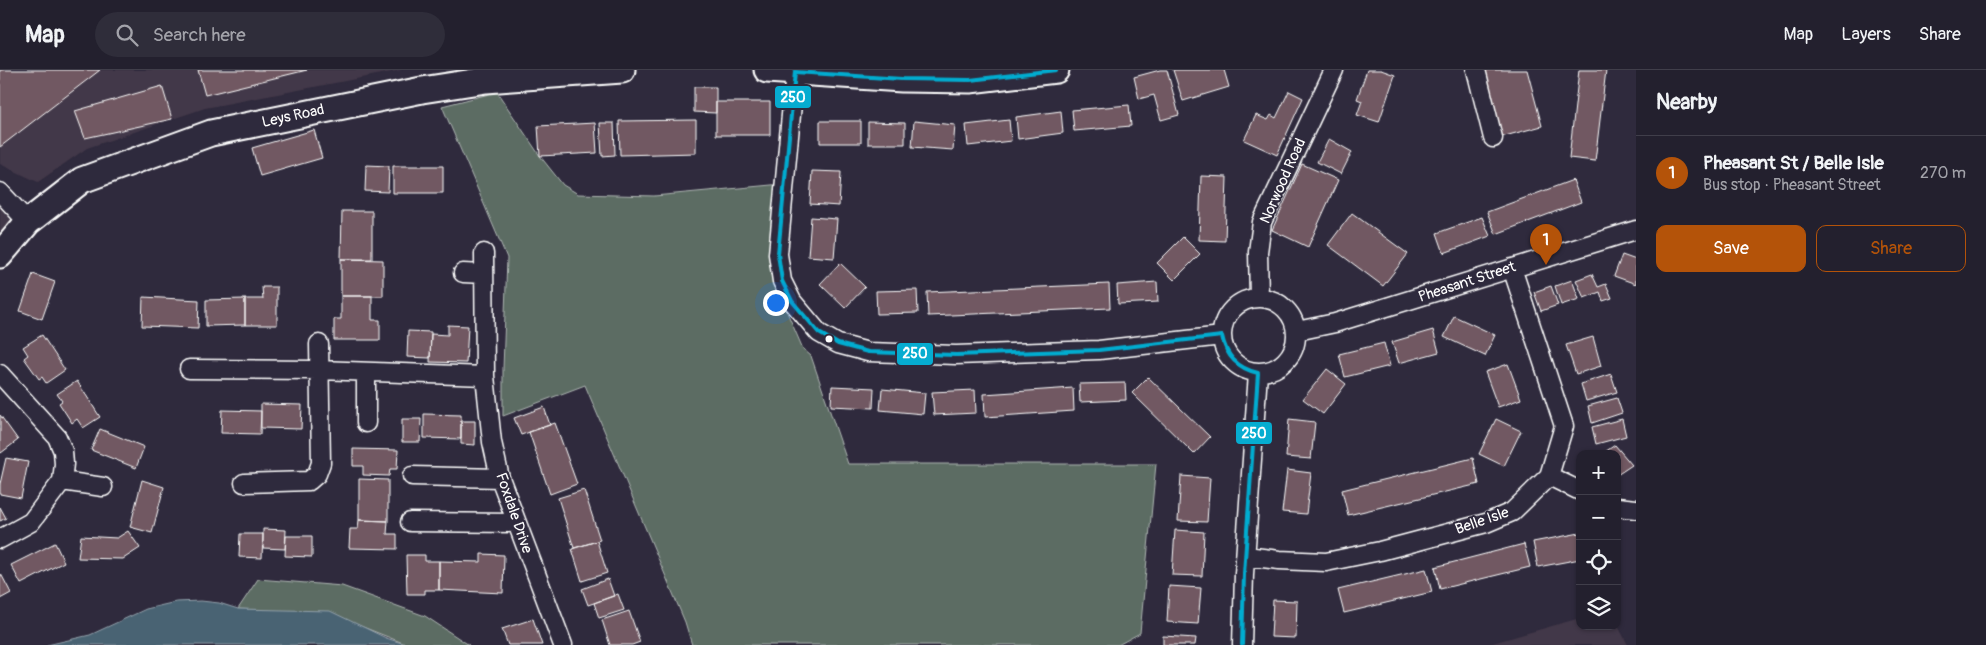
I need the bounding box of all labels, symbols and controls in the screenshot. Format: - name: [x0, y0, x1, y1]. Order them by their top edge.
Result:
- search box: [95, 12, 445, 57]
- text: Map: [25, 20, 65, 49]
- icon: search: [113, 21, 141, 49]
- text: Search here: [153, 23, 246, 47]
- text: Map: [1784, 23, 1813, 46]
- text: Layers: [1841, 23, 1891, 46]
- text: Share: [1919, 23, 1961, 46]
- line badge: 250: [774, 85, 812, 109]
- text: 250: [781, 89, 806, 106]
- text: Nearby: [1656, 89, 1717, 116]
- street label: Leys Road: [260, 100, 326, 132]
- street label: Norwood Road: [1256, 135, 1310, 227]
- text: Pheasant St / Belle Isle: [1703, 151, 1884, 175]
- text: 1: [1669, 163, 1675, 183]
- text: 270 m: [1920, 163, 1966, 183]
- text: Bus stop · Pheasant Street: [1703, 175, 1881, 195]
- pin: 1: [1530, 224, 1562, 265]
- button: Save: [1656, 225, 1806, 272]
- button: Share: [1816, 225, 1966, 272]
- street label: Pheasant Street: [1416, 257, 1519, 307]
- your location: [763, 290, 789, 316]
- unlabelled marker: [824, 334, 834, 344]
- line badge: 250: [896, 342, 934, 366]
- text: 250: [903, 345, 928, 362]
- line badge: 250: [1235, 421, 1273, 445]
- text: 250: [1242, 425, 1267, 442]
- map controls: [1576, 450, 1621, 630]
- button: +: [1576, 450, 1621, 495]
- street label: Foxdale Drive: [491, 470, 537, 556]
- button: −: [1576, 495, 1621, 540]
- street label: Belle Isle: [1453, 503, 1512, 539]
- button: locate: [1576, 540, 1621, 585]
- button: layers: [1576, 585, 1621, 630]

